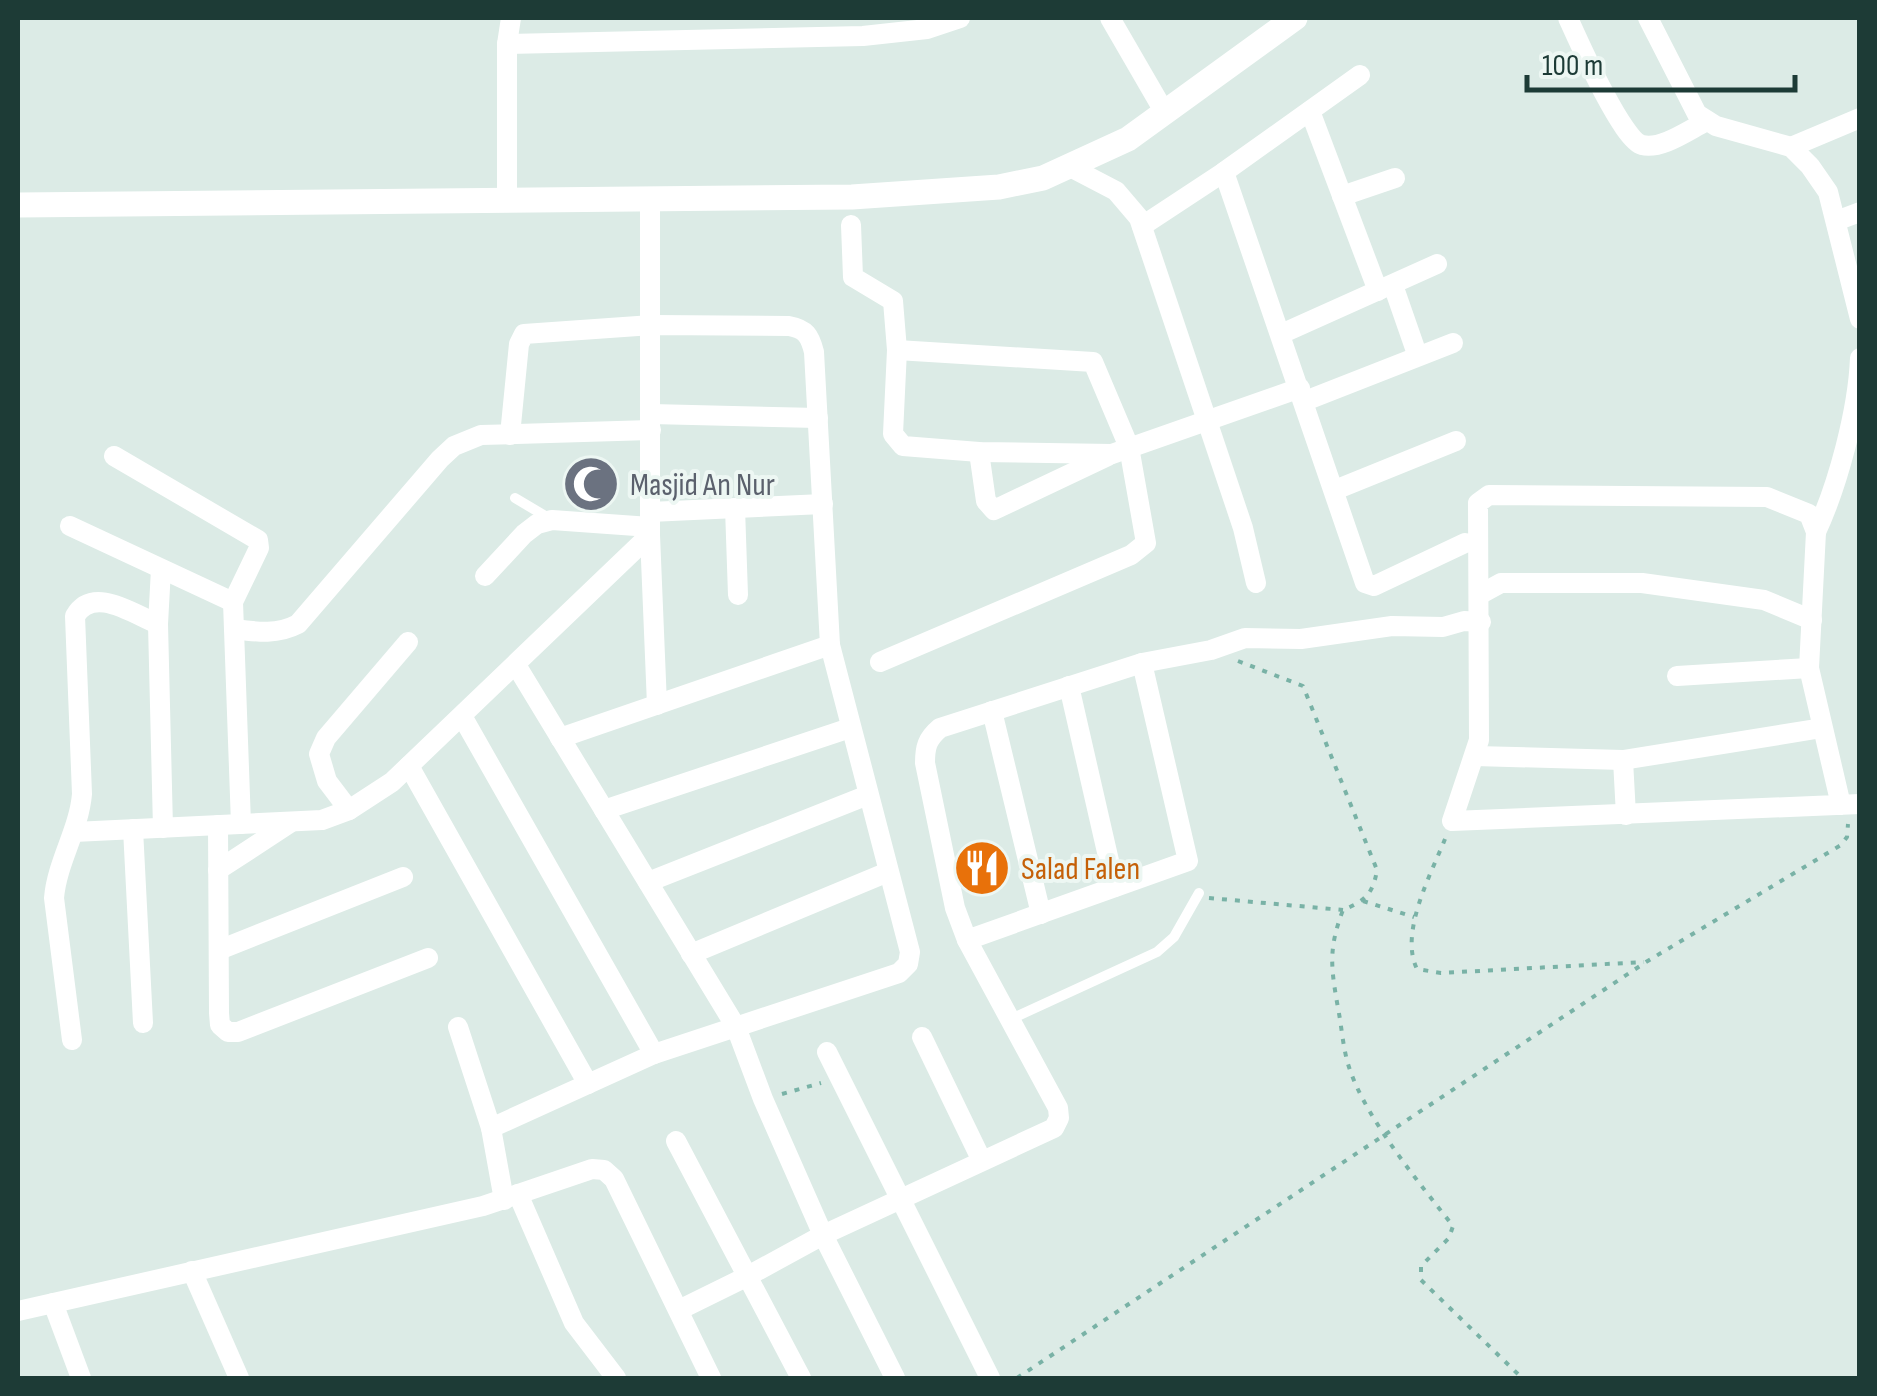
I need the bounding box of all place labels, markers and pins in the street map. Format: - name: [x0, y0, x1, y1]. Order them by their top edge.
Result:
- mosque icon: Masjid An Nur: [561, 454, 621, 514]
- place label: Masjid An Nur: [630, 466, 775, 505]
- restaurant icon: Salad Falen: [952, 838, 1012, 898]
- place label: Salad Falen: [1021, 850, 1140, 889]

